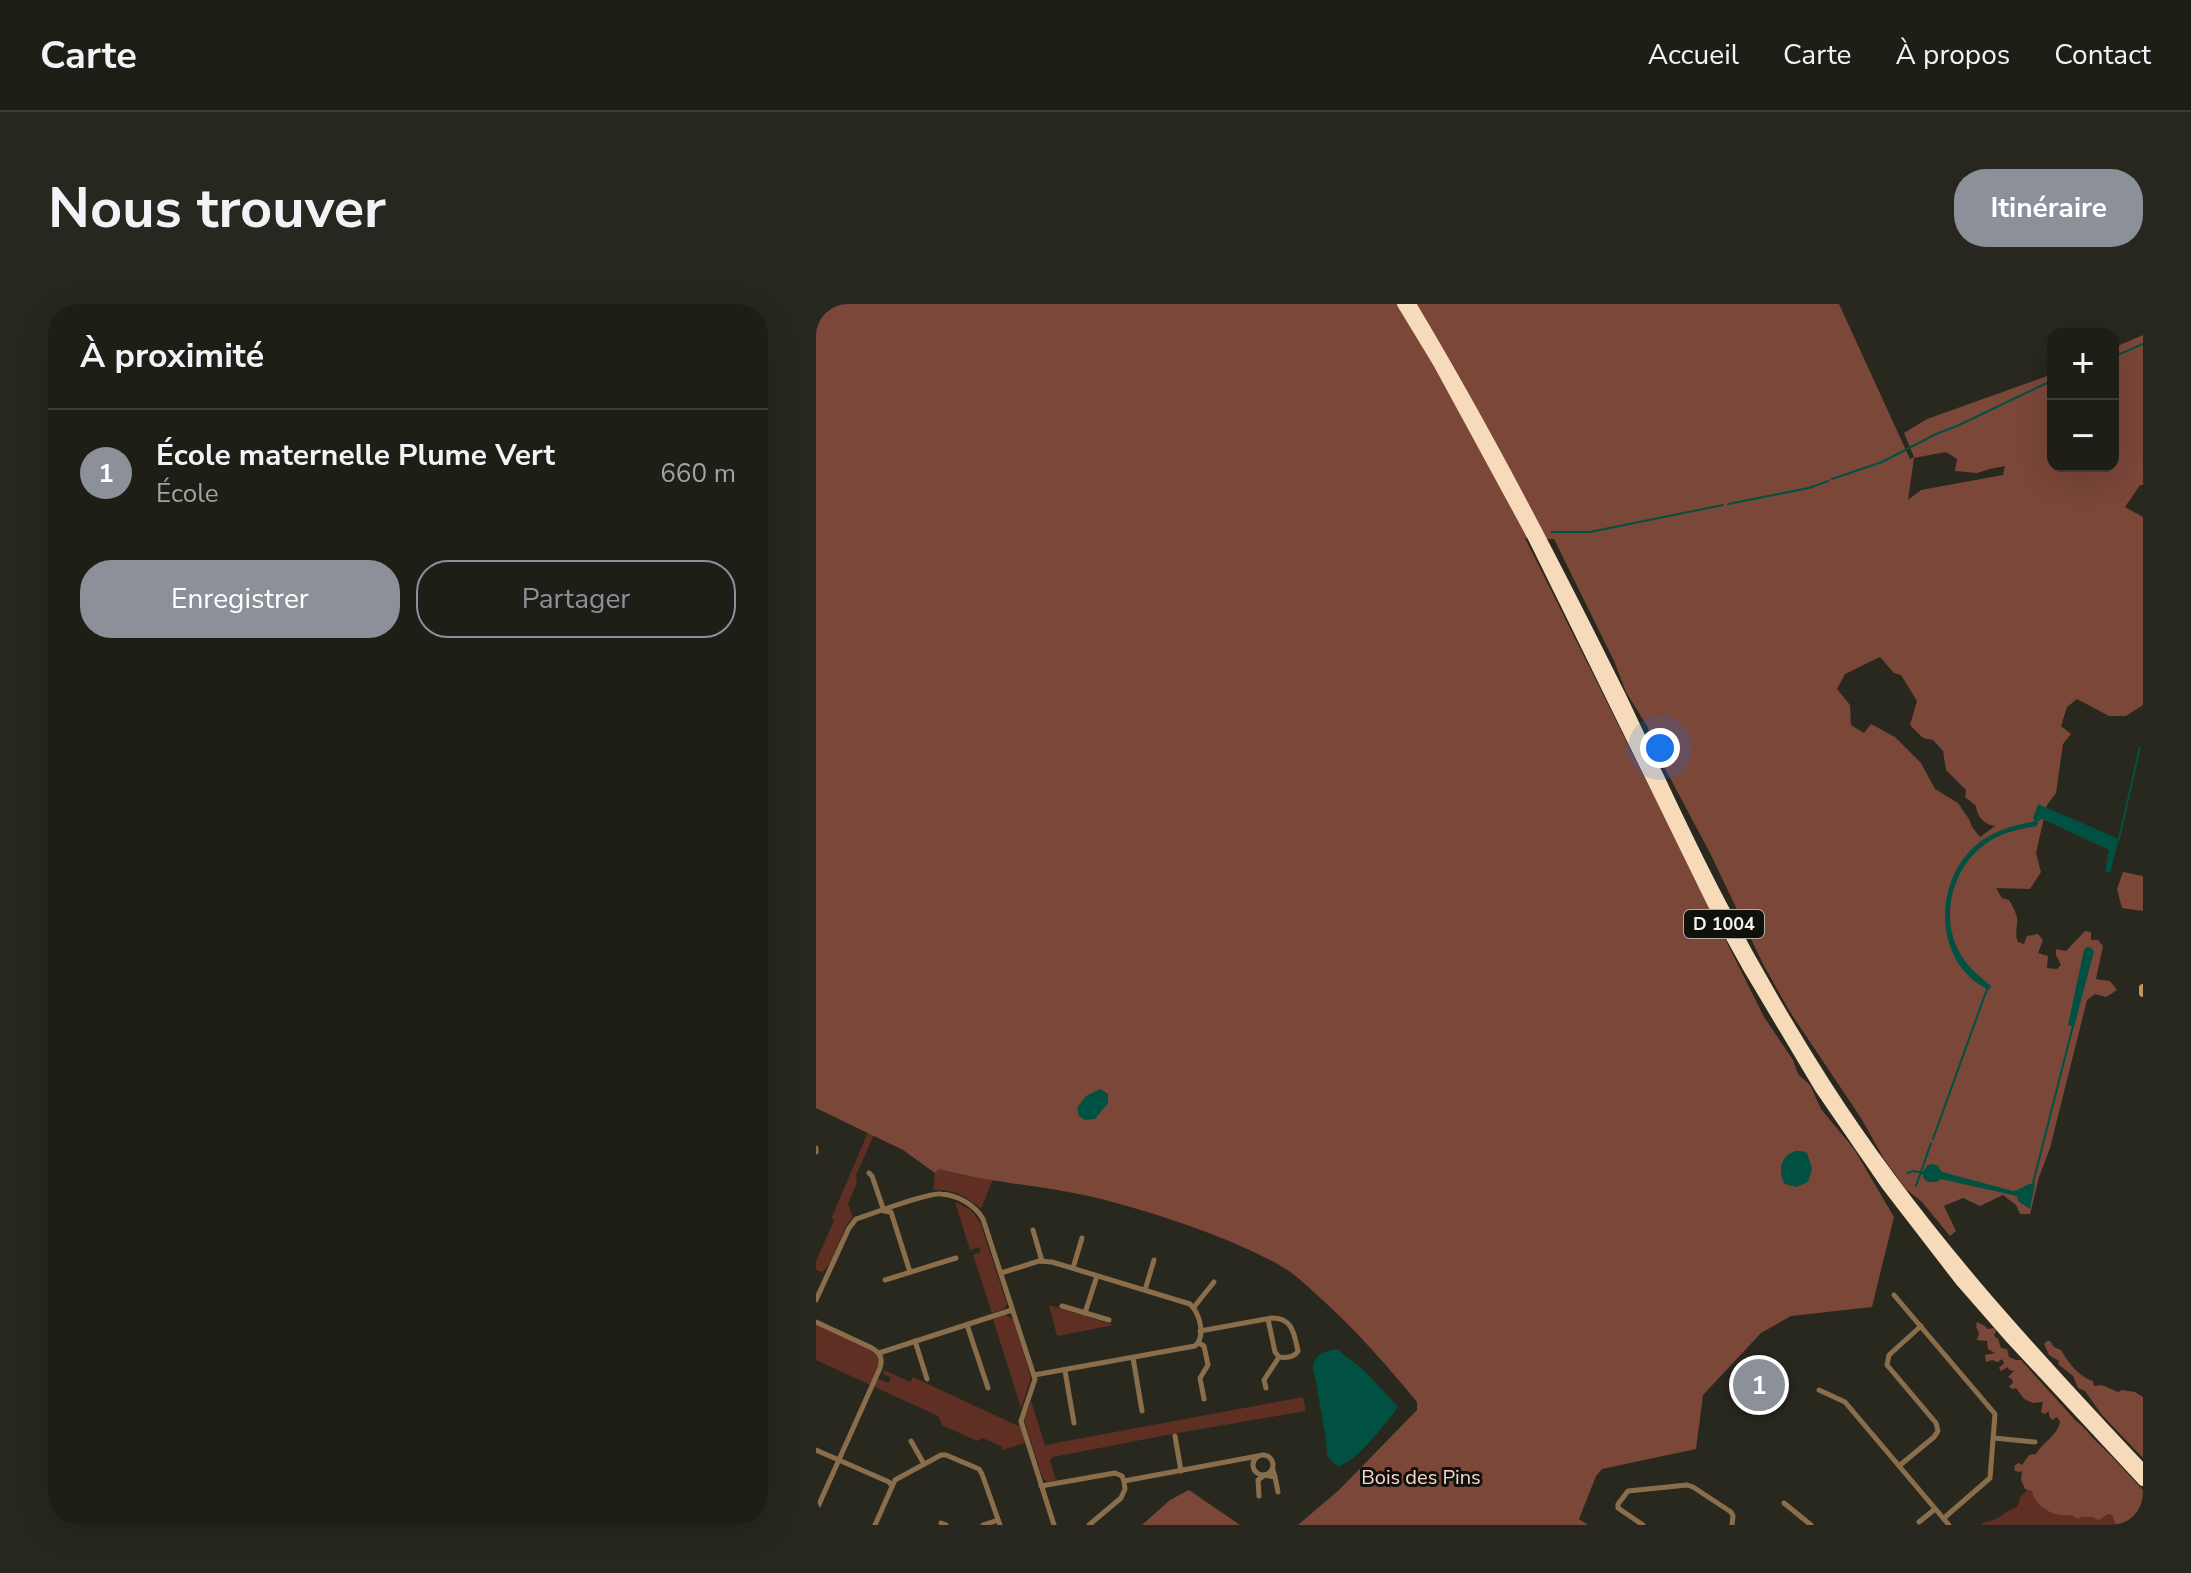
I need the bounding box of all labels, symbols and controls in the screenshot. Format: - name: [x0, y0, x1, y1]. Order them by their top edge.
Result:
- text: Carte: [40, 30, 137, 81]
- text: Accueil: [1648, 36, 1739, 74]
- text: Carte: [1783, 36, 1852, 74]
- text: À propos: [1896, 36, 2010, 74]
- text: Contact: [2054, 36, 2151, 74]
- button: Itinéraire: [1954, 169, 2143, 247]
- text: Nous trouver: [48, 170, 386, 247]
- map controls: [2047, 328, 2119, 472]
- button: +: [2047, 328, 2119, 400]
- text: À proximité: [80, 333, 264, 379]
- button: −: [2047, 400, 2119, 472]
- text: École maternelle Plume Vert: [156, 435, 555, 476]
- text: 1: [98, 456, 114, 491]
- text: 660 m: [660, 456, 736, 491]
- text: École: [156, 476, 219, 511]
- button: Enregistrer: [80, 560, 400, 638]
- button: Partager: [416, 560, 736, 638]
- your location: [1640, 728, 1680, 768]
- road number: D 1004: [1684, 910, 1764, 938]
- pin: 1: [1733, 1355, 1785, 1415]
- park label: Bois des Pins: [1361, 1464, 1481, 1491]

